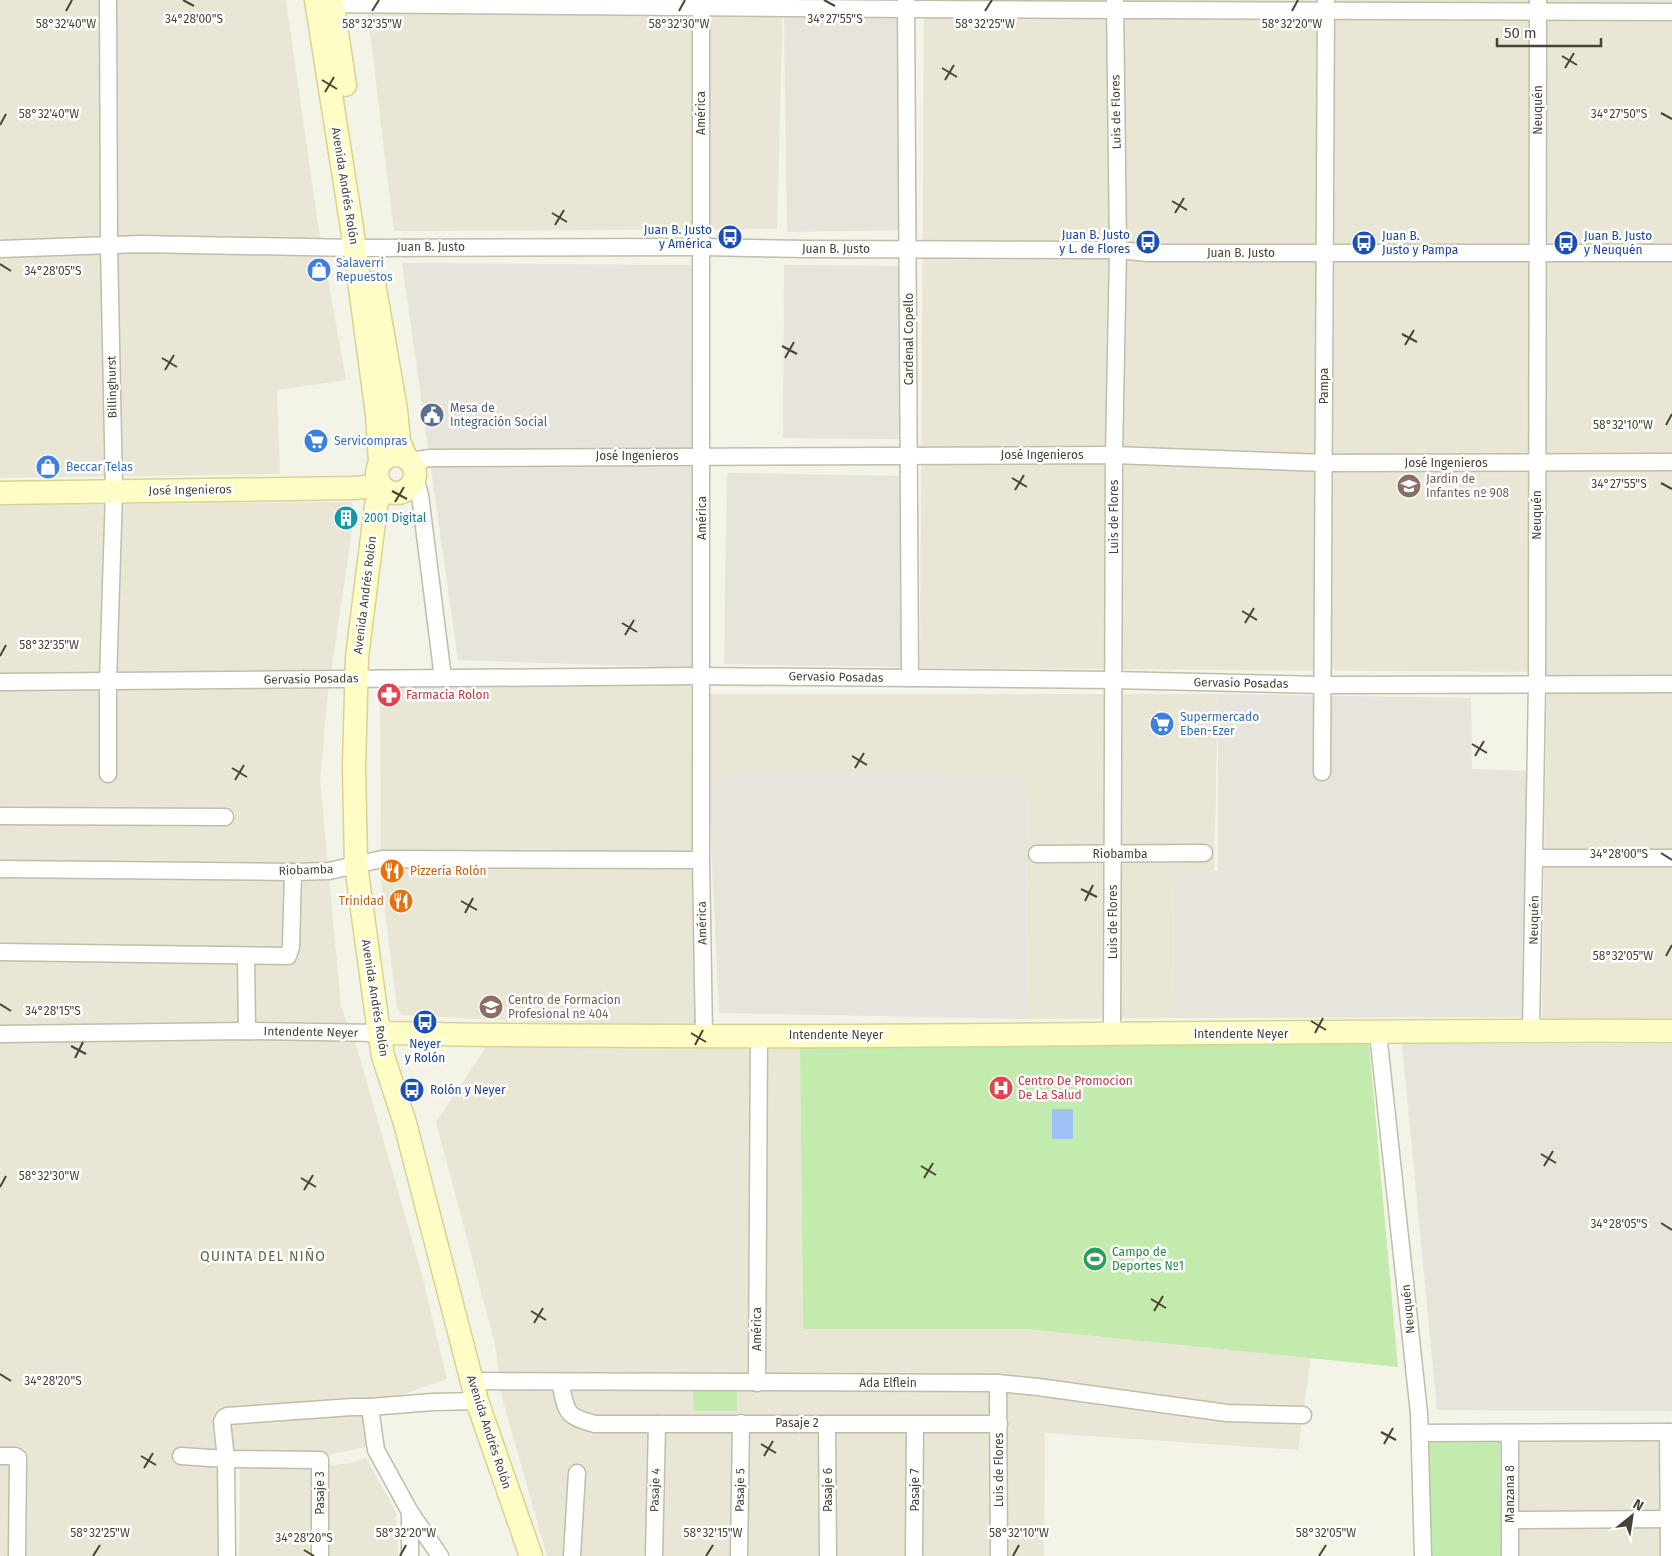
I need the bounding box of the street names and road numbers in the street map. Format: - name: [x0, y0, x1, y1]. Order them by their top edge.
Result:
- street label: Luis de Flores: [1108, 74, 1124, 149]
- street label: Neuquén: [1531, 85, 1545, 135]
- street label: América: [694, 91, 708, 135]
- street label: Avenida Andrés Rolón: [329, 126, 361, 246]
- street label: Juan B. Justo: [397, 240, 465, 254]
- street label: Juan B. Justo: [802, 242, 870, 256]
- street label: Juan B. Justo: [1207, 246, 1275, 260]
- street label: Cardenal Copello: [902, 293, 916, 385]
- street label: Billinghurst: [104, 355, 120, 419]
- street label: Pampa: [1317, 368, 1331, 404]
- street label: José Ingenieros: [1001, 448, 1084, 462]
- street label: José Ingenieros: [596, 449, 679, 463]
- street label: José Ingenieros: [1405, 456, 1488, 470]
- street label: Luis de Flores: [1107, 479, 1121, 554]
- street label: José Ingenieros: [148, 482, 232, 498]
- street label: Neuquén: [1530, 490, 1544, 540]
- street label: América: [695, 496, 709, 540]
- street label: Avenida Andrés Rolón: [351, 535, 379, 655]
- street label: Gervasio Posadas: [788, 669, 884, 685]
- street label: Gervasio Posadas: [263, 671, 359, 687]
- street label: Gervasio Posadas: [1193, 675, 1289, 691]
- street label: Riobamba: [1092, 847, 1148, 861]
- street label: Riobamba: [278, 862, 334, 878]
- street label: Luis de Flores: [1106, 884, 1120, 959]
- street label: Neuquén: [1527, 895, 1541, 945]
- street label: América: [695, 901, 709, 945]
- street label: Avenida Andrés Rolón: [359, 938, 391, 1058]
- street label: Intendente Neyer: [264, 1024, 359, 1040]
- street label: Intendente Neyer: [1194, 1027, 1289, 1041]
- street label: Intendente Neyer: [789, 1028, 884, 1042]
- street label: Neuquén: [1398, 1284, 1418, 1334]
- street label: América: [750, 1307, 764, 1351]
- street label: Avenida Andrés Rolón: [464, 1373, 514, 1491]
- street label: Ada Elflein: [859, 1376, 917, 1390]
- street label: Pasaje 2: [775, 1416, 819, 1430]
- street label: Luis de Flores: [992, 1432, 1006, 1507]
- street label: Manzana 8: [1503, 1465, 1517, 1523]
- street label: Pasaje 4: [647, 1467, 663, 1512]
- street label: Pasaje 5: [733, 1468, 747, 1512]
- street label: Pasaje 6: [821, 1468, 835, 1512]
- street label: Pasaje 7: [908, 1468, 922, 1512]
- street label: Pasaje 3: [313, 1471, 327, 1515]

